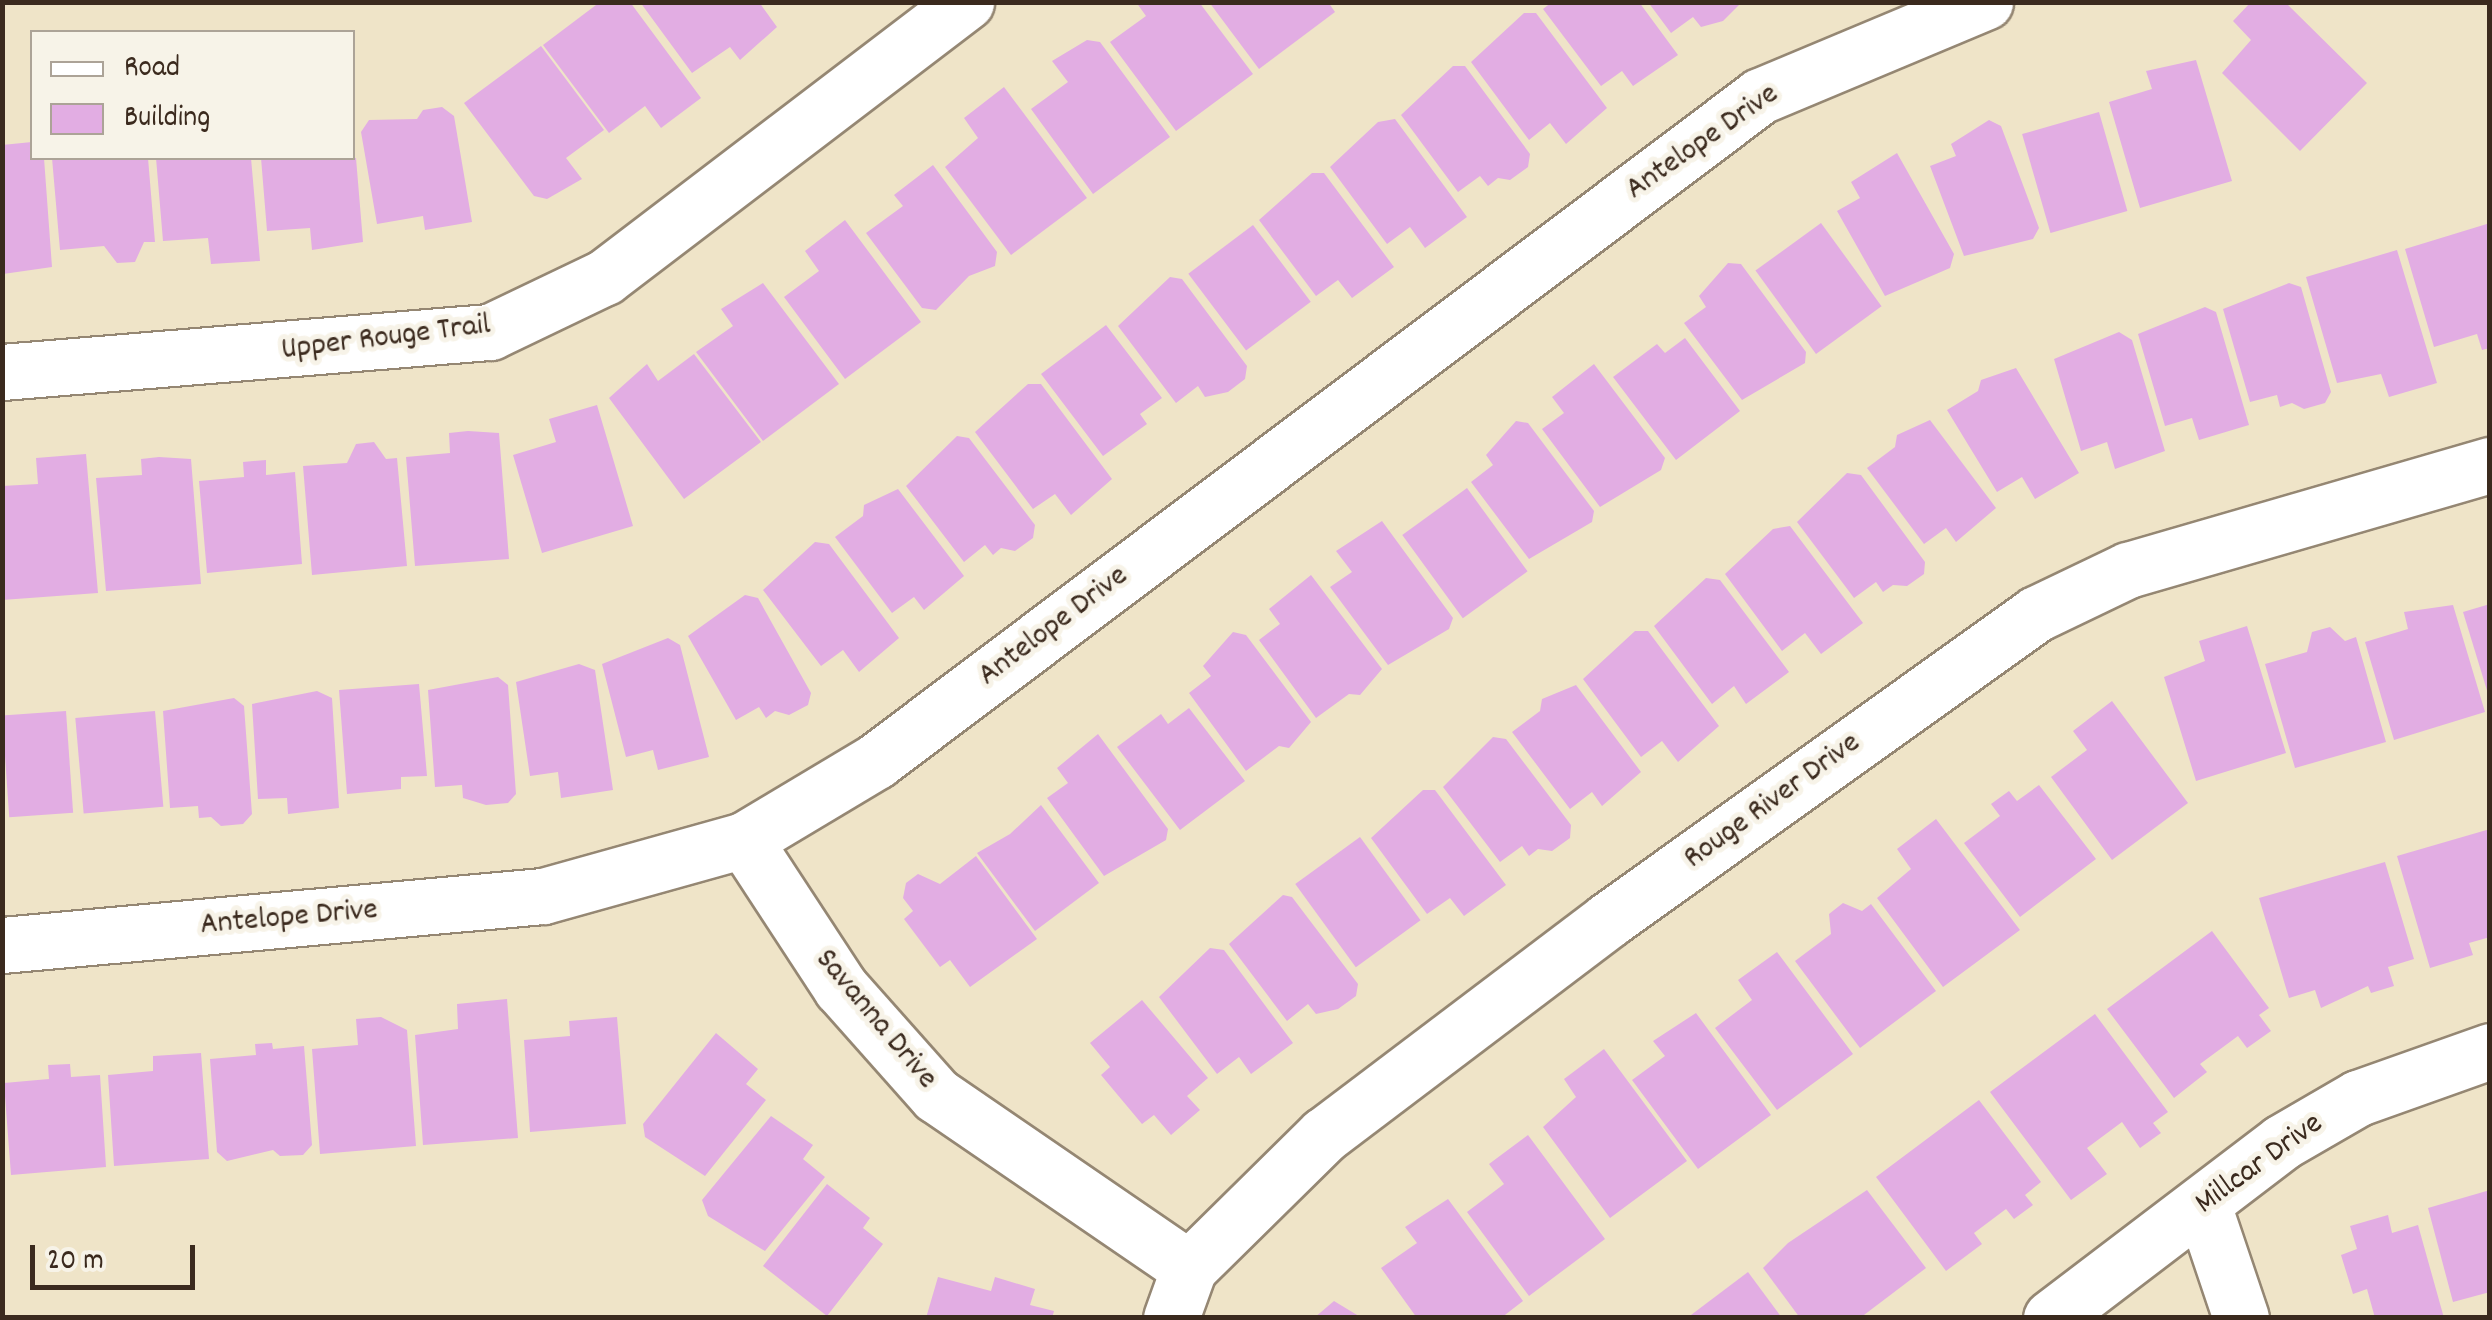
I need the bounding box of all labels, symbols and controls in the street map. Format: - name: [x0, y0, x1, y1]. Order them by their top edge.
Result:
- legend: [30, 30, 355, 160]
- text: Road: [124, 48, 180, 91]
- street label: Antelope Drive: [1619, 76, 1787, 210]
- text: Building: [124, 98, 210, 141]
- street label: Upper Rouge Trail: [279, 307, 493, 371]
- street label: Antelope Drive: [971, 558, 1137, 696]
- street label: Rouge River Drive: [1677, 725, 1869, 879]
- street label: Antelope Drive: [199, 892, 379, 946]
- street label: Savanna Drive: [805, 942, 945, 1098]
- street label: Millcar Drive: [2189, 1106, 2331, 1224]
- scale bar: [35, 1225, 200, 1287]
- text: 20 m: [47, 1241, 104, 1284]

